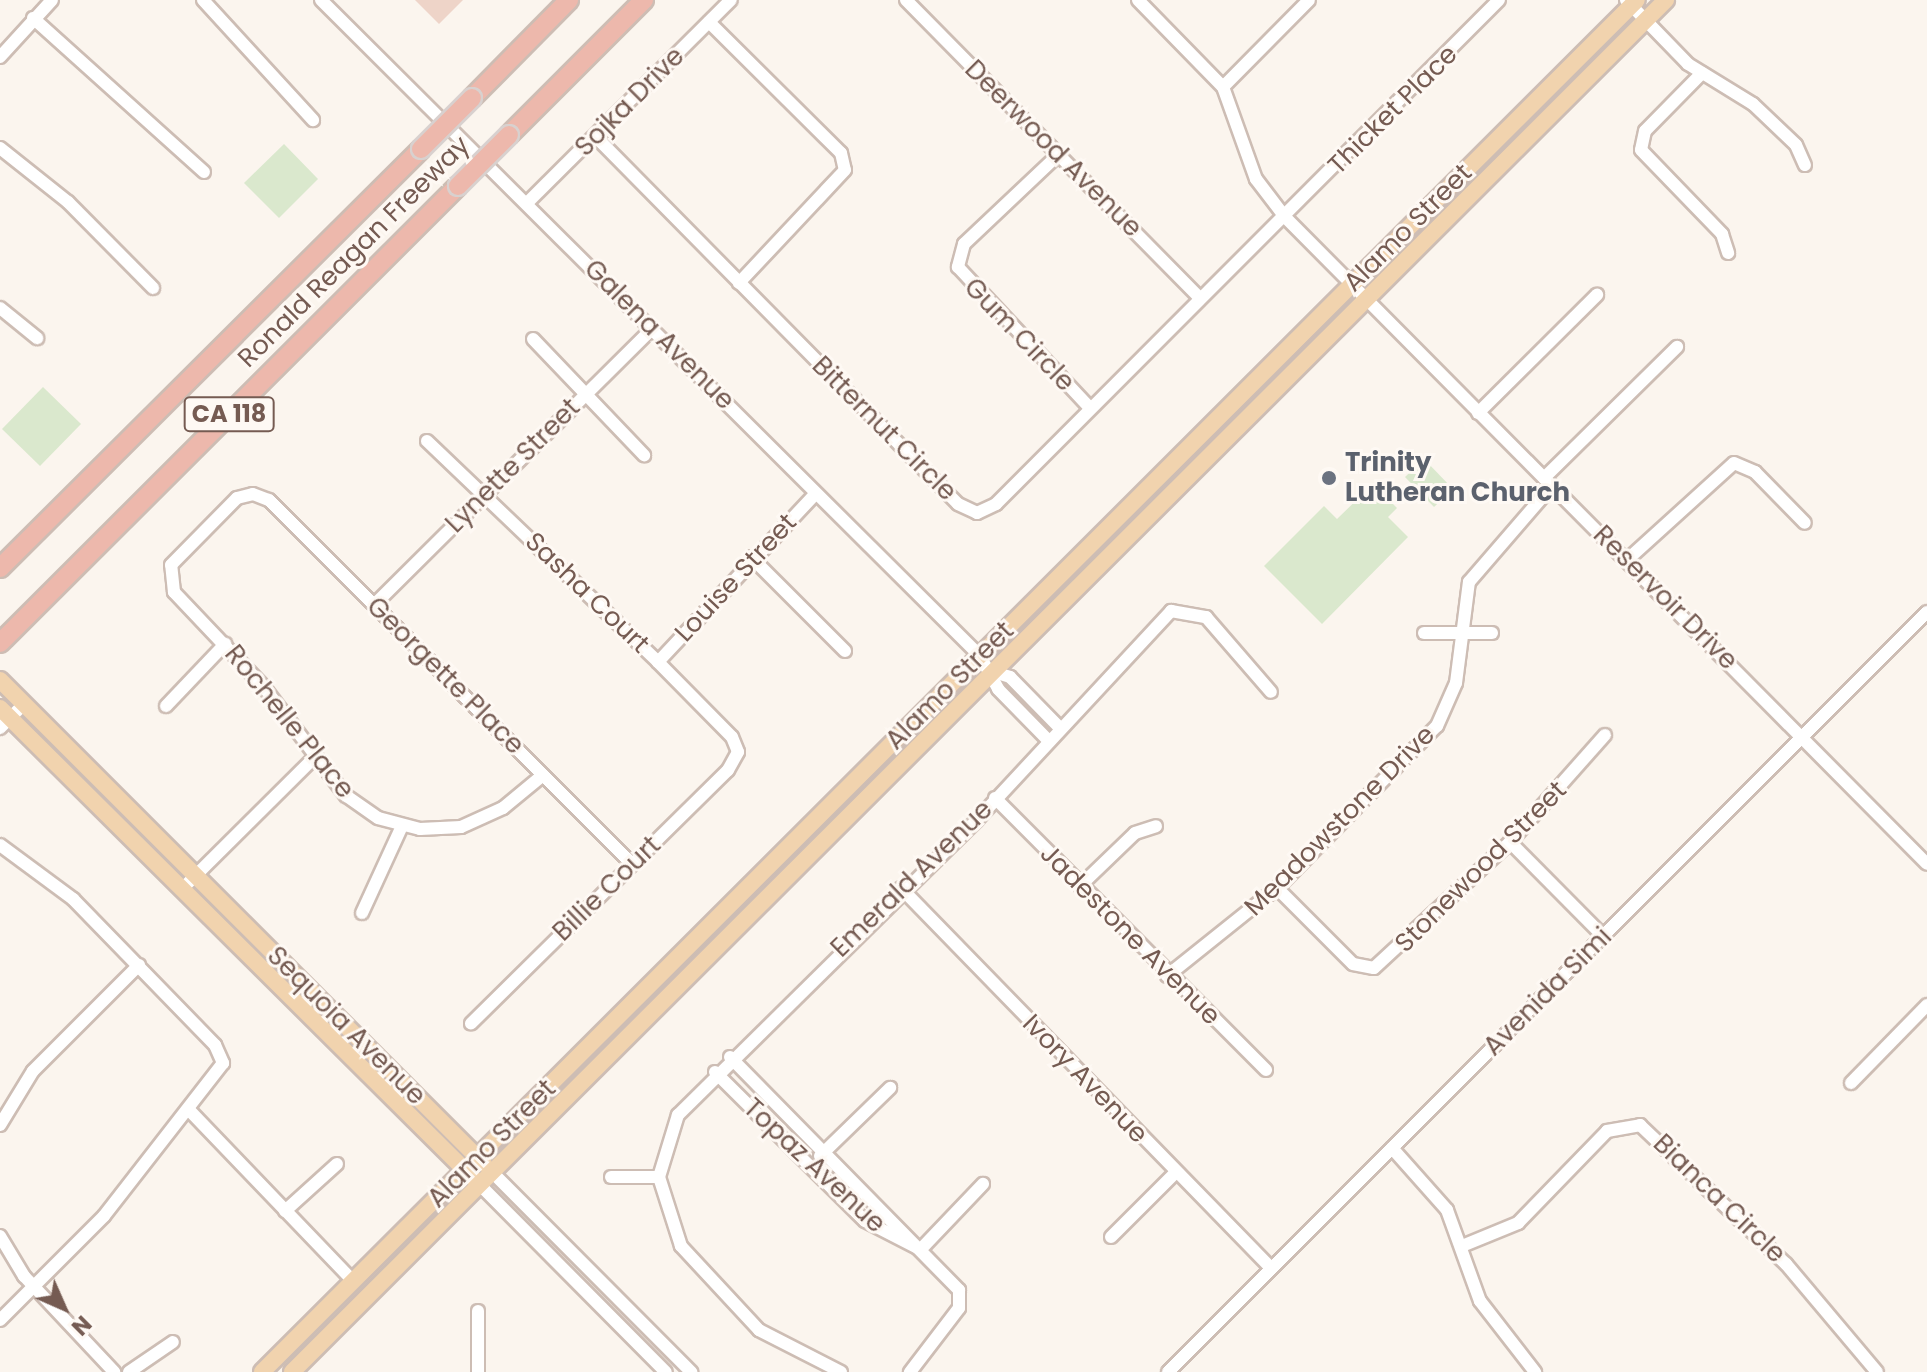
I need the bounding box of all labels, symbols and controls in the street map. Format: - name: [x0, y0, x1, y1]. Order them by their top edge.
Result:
- street label: Thicket Place: [1322, 39, 1464, 181]
- street label: Sojka Drive: [569, 41, 691, 163]
- street label: Deerwood Avenue: [958, 54, 1148, 244]
- street label: Ronald Reagan Freeway: [232, 130, 476, 374]
- street label: Alamo Street: [1338, 158, 1478, 298]
- street label: Galena Avenue: [578, 254, 740, 416]
- street label: Gum Circle: [957, 272, 1081, 398]
- street label: Bitternut Circle: [805, 350, 963, 508]
- street label: Lynette Street: [439, 392, 587, 540]
- road number: CA 118: [183, 394, 275, 434]
- place label: Trinity Lutheran Church: [1345, 447, 1570, 508]
- marker: Trinity Lutheran Church: [1320, 469, 1338, 487]
- street label: Louise Street: [669, 508, 803, 648]
- street label: Reservoir Drive: [1587, 520, 1743, 676]
- street label: Sasha Court: [519, 526, 655, 660]
- street label: Georgette Place: [360, 591, 530, 761]
- street label: Alamo Street: [880, 616, 1020, 756]
- street label: Rochelle Place: [218, 639, 360, 805]
- street label: Meadowstone Drive: [1238, 719, 1442, 923]
- street label: Stonewood Street: [1389, 775, 1573, 959]
- street label: Emerald Avenue: [825, 794, 999, 964]
- street label: Billie Court: [547, 830, 667, 948]
- street label: Jadestone Avenue: [1033, 838, 1227, 1032]
- street label: Avenida Simi: [1478, 922, 1618, 1062]
- street label: Sequoia Avenue: [260, 940, 432, 1112]
- street label: Ivory Avenue: [1016, 1008, 1154, 1150]
- street label: Alamo Street: [422, 1074, 562, 1214]
- street label: Topaz Avenue: [737, 1092, 891, 1240]
- street label: Bianca Circle: [1647, 1128, 1791, 1270]
- north arrow: [24, 1268, 104, 1348]
- text: N: [65, 1309, 98, 1342]

